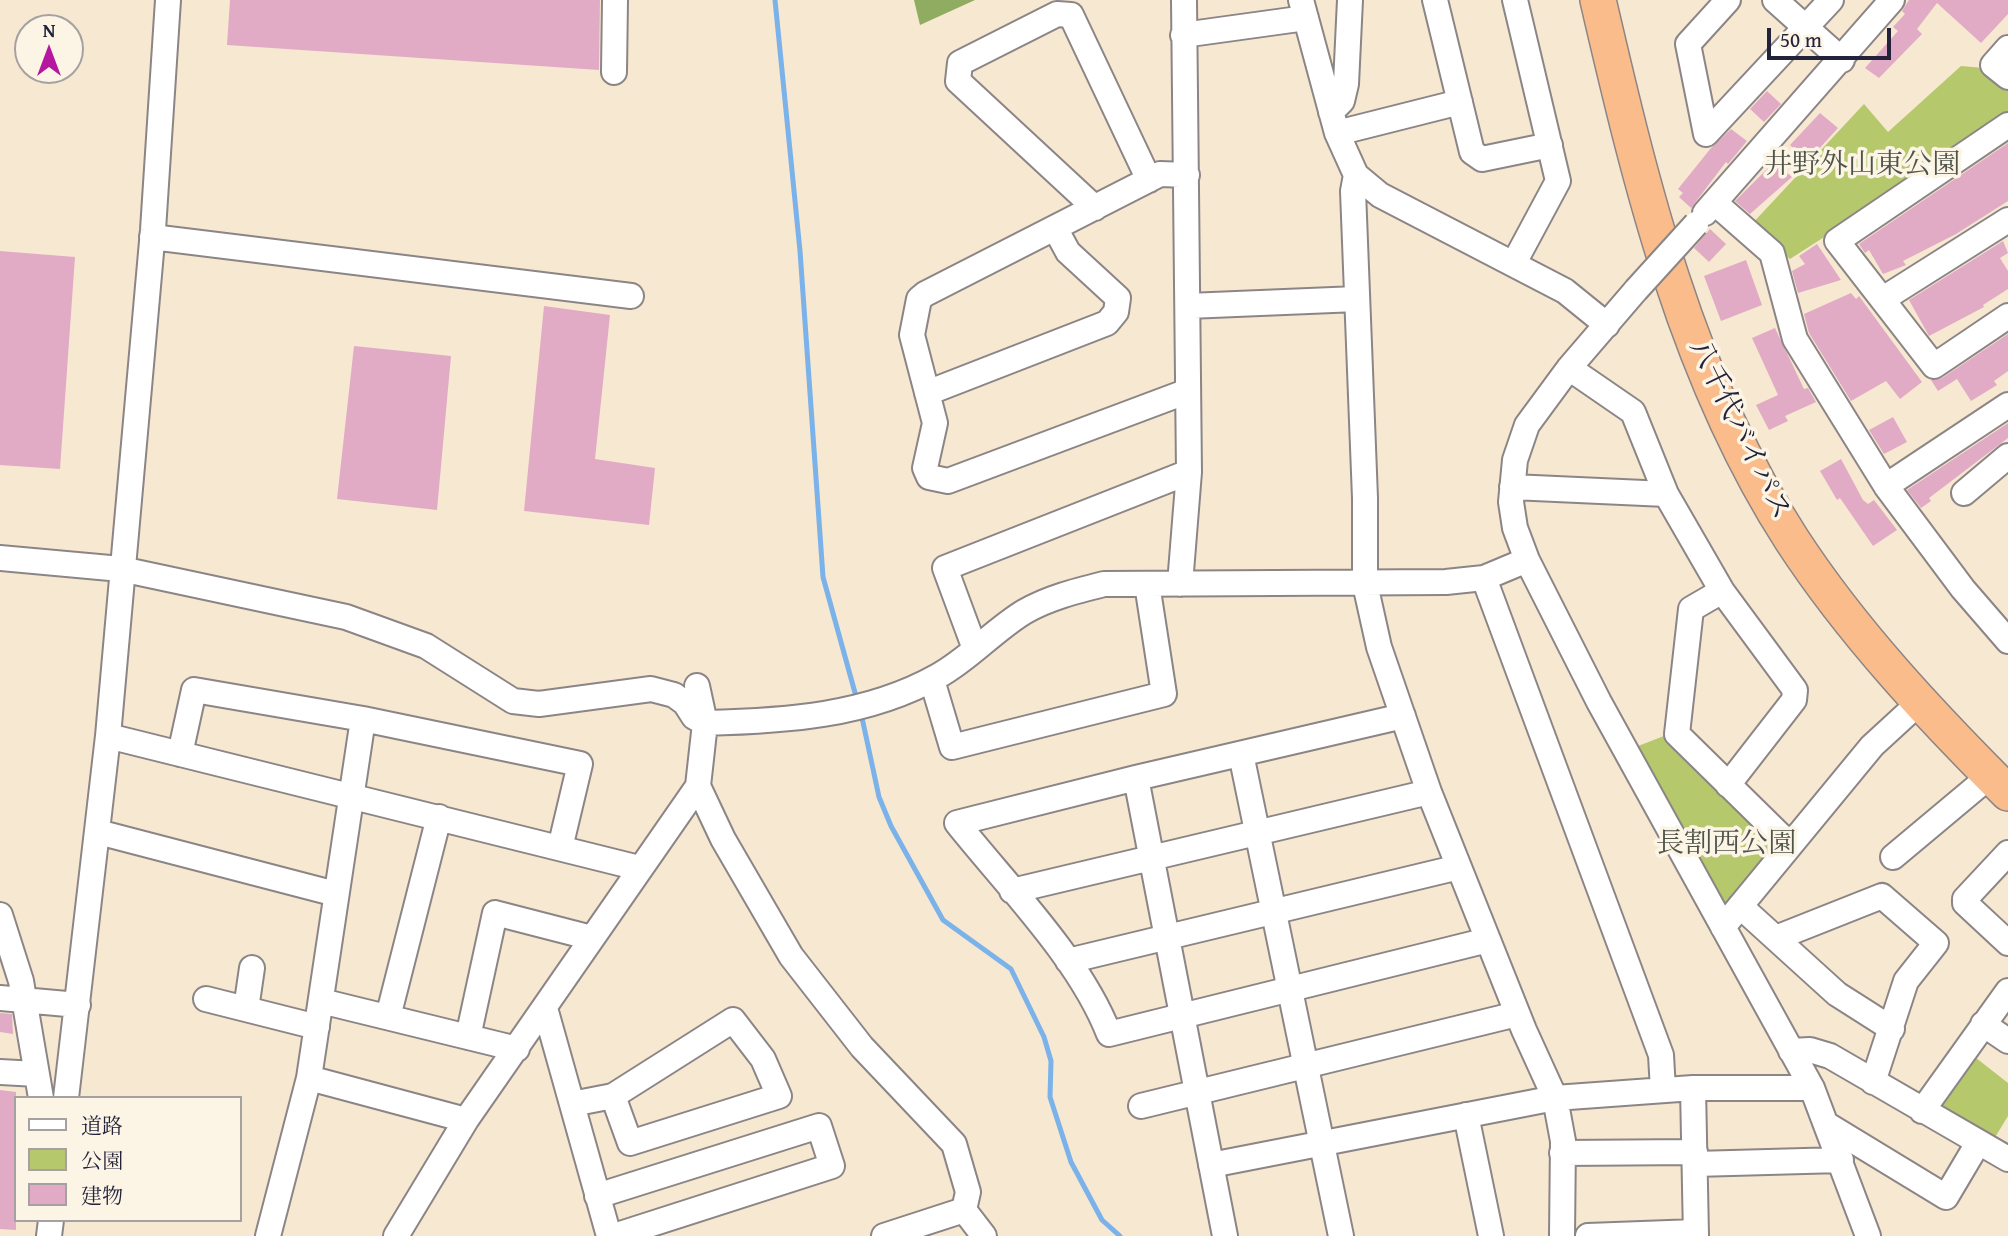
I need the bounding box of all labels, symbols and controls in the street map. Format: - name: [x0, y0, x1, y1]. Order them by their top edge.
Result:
- north arrow: [14, 14, 84, 84]
- scale bar: [1770, 14, 1894, 58]
- text: N: [43, 16, 55, 44]
- text: 50 m: [1780, 24, 1822, 55]
- park label: 井野外山東公園: [1764, 149, 1960, 183]
- street label: 八千代バイパス: [1681, 335, 1797, 525]
- park label: 長割西公園: [1656, 828, 1796, 862]
- legend: [14, 1096, 242, 1222]
- text: 道路: [81, 1110, 123, 1141]
- text: 公園: [81, 1145, 123, 1176]
- text: 建物: [81, 1180, 123, 1211]

